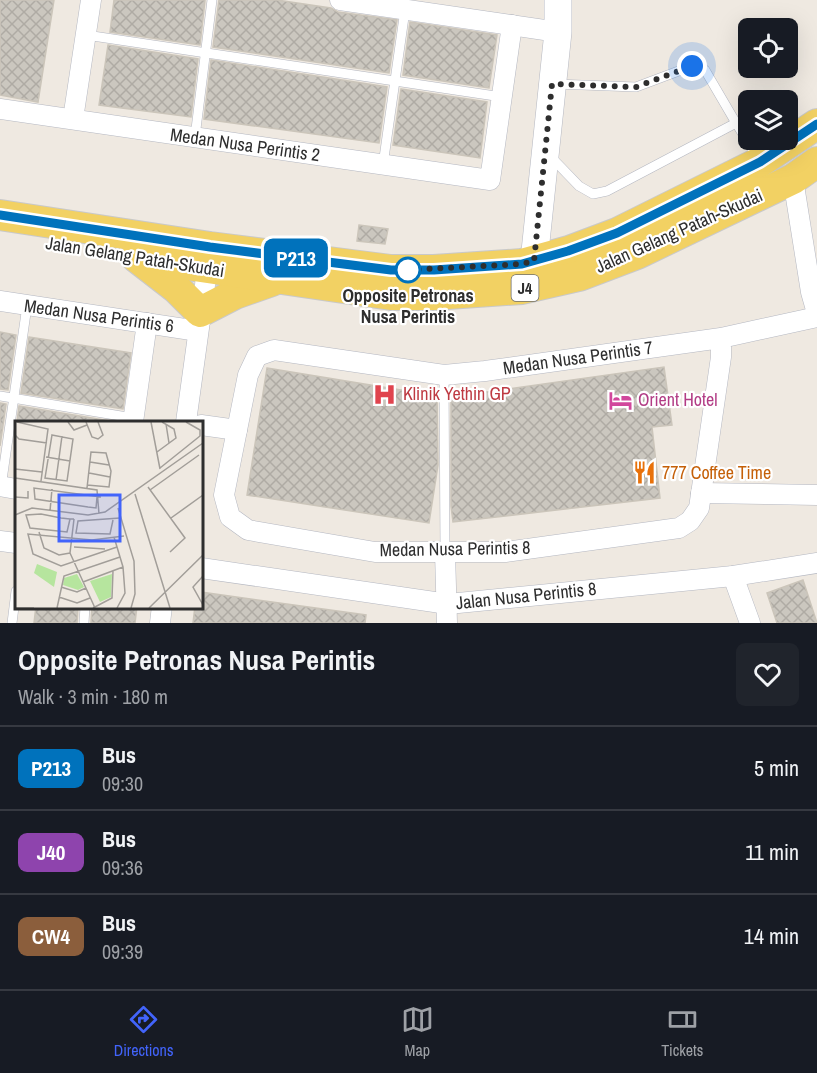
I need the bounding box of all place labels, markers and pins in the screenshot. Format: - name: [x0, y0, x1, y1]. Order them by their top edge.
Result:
- marker: Opposite Petronas Nusa Perintis: [395, 257, 421, 283]
- place label: Opposite Petronas Nusa Perintis: [342, 283, 474, 329]
- hospital icon: Klinik Yethin GP: [372, 381, 398, 407]
- place label: Klinik Yethin GP: [403, 381, 511, 406]
- hotel icon: Orient Hotel: [607, 387, 633, 413]
- place label: Orient Hotel: [638, 387, 718, 412]
- restaurant icon: 777 Coffee Time: [631, 460, 657, 486]
- place label: 777 Coffee Time: [662, 460, 771, 485]

